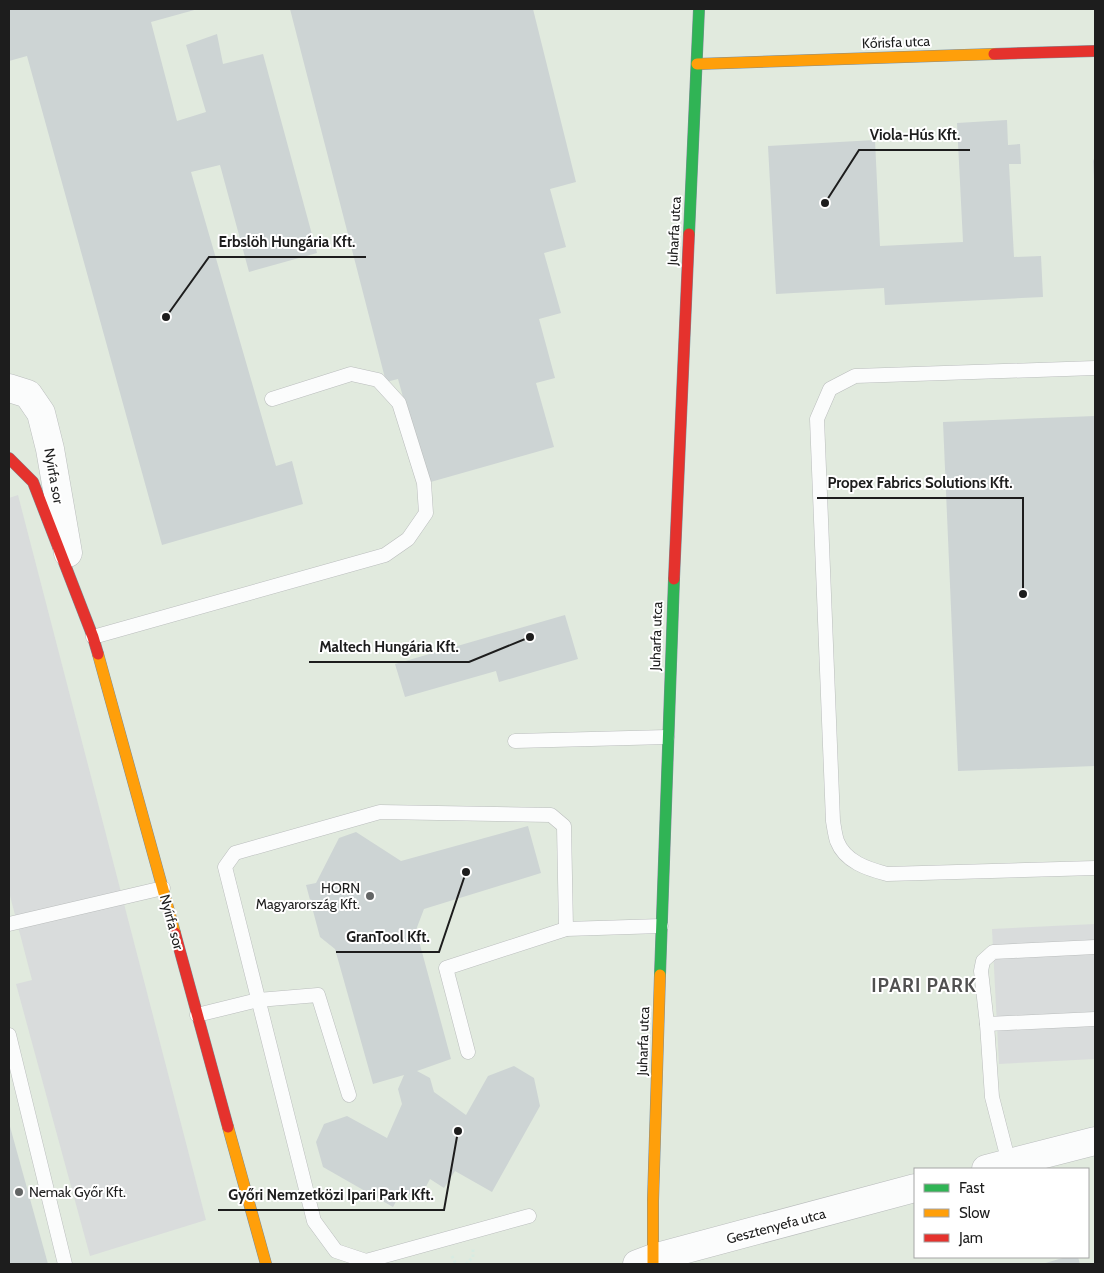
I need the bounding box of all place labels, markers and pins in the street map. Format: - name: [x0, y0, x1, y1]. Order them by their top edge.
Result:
- callout: Viola-Hús Kft.: [859, 120, 970, 150]
- callout: Erbslöh Hungária Kft.: [209, 227, 366, 257]
- callout: Propex Fabrics Solutions Kft.: [817, 468, 1023, 498]
- callout: Maltech Hungária Kft.: [309, 632, 469, 662]
- place label: HORN Magyarország Kft.: [256, 879, 360, 913]
- marker: HORN Magyarország Kft.: [364, 890, 376, 902]
- callout: GranTool Kft.: [336, 922, 439, 952]
- callout: Győri Nemzetközi Ipari Park Kft.: [218, 1180, 444, 1210]
- place label: Nemak Győr Kft.: [29, 1183, 126, 1201]
- marker: Nemak Győr Kft.: [13, 1186, 25, 1198]

